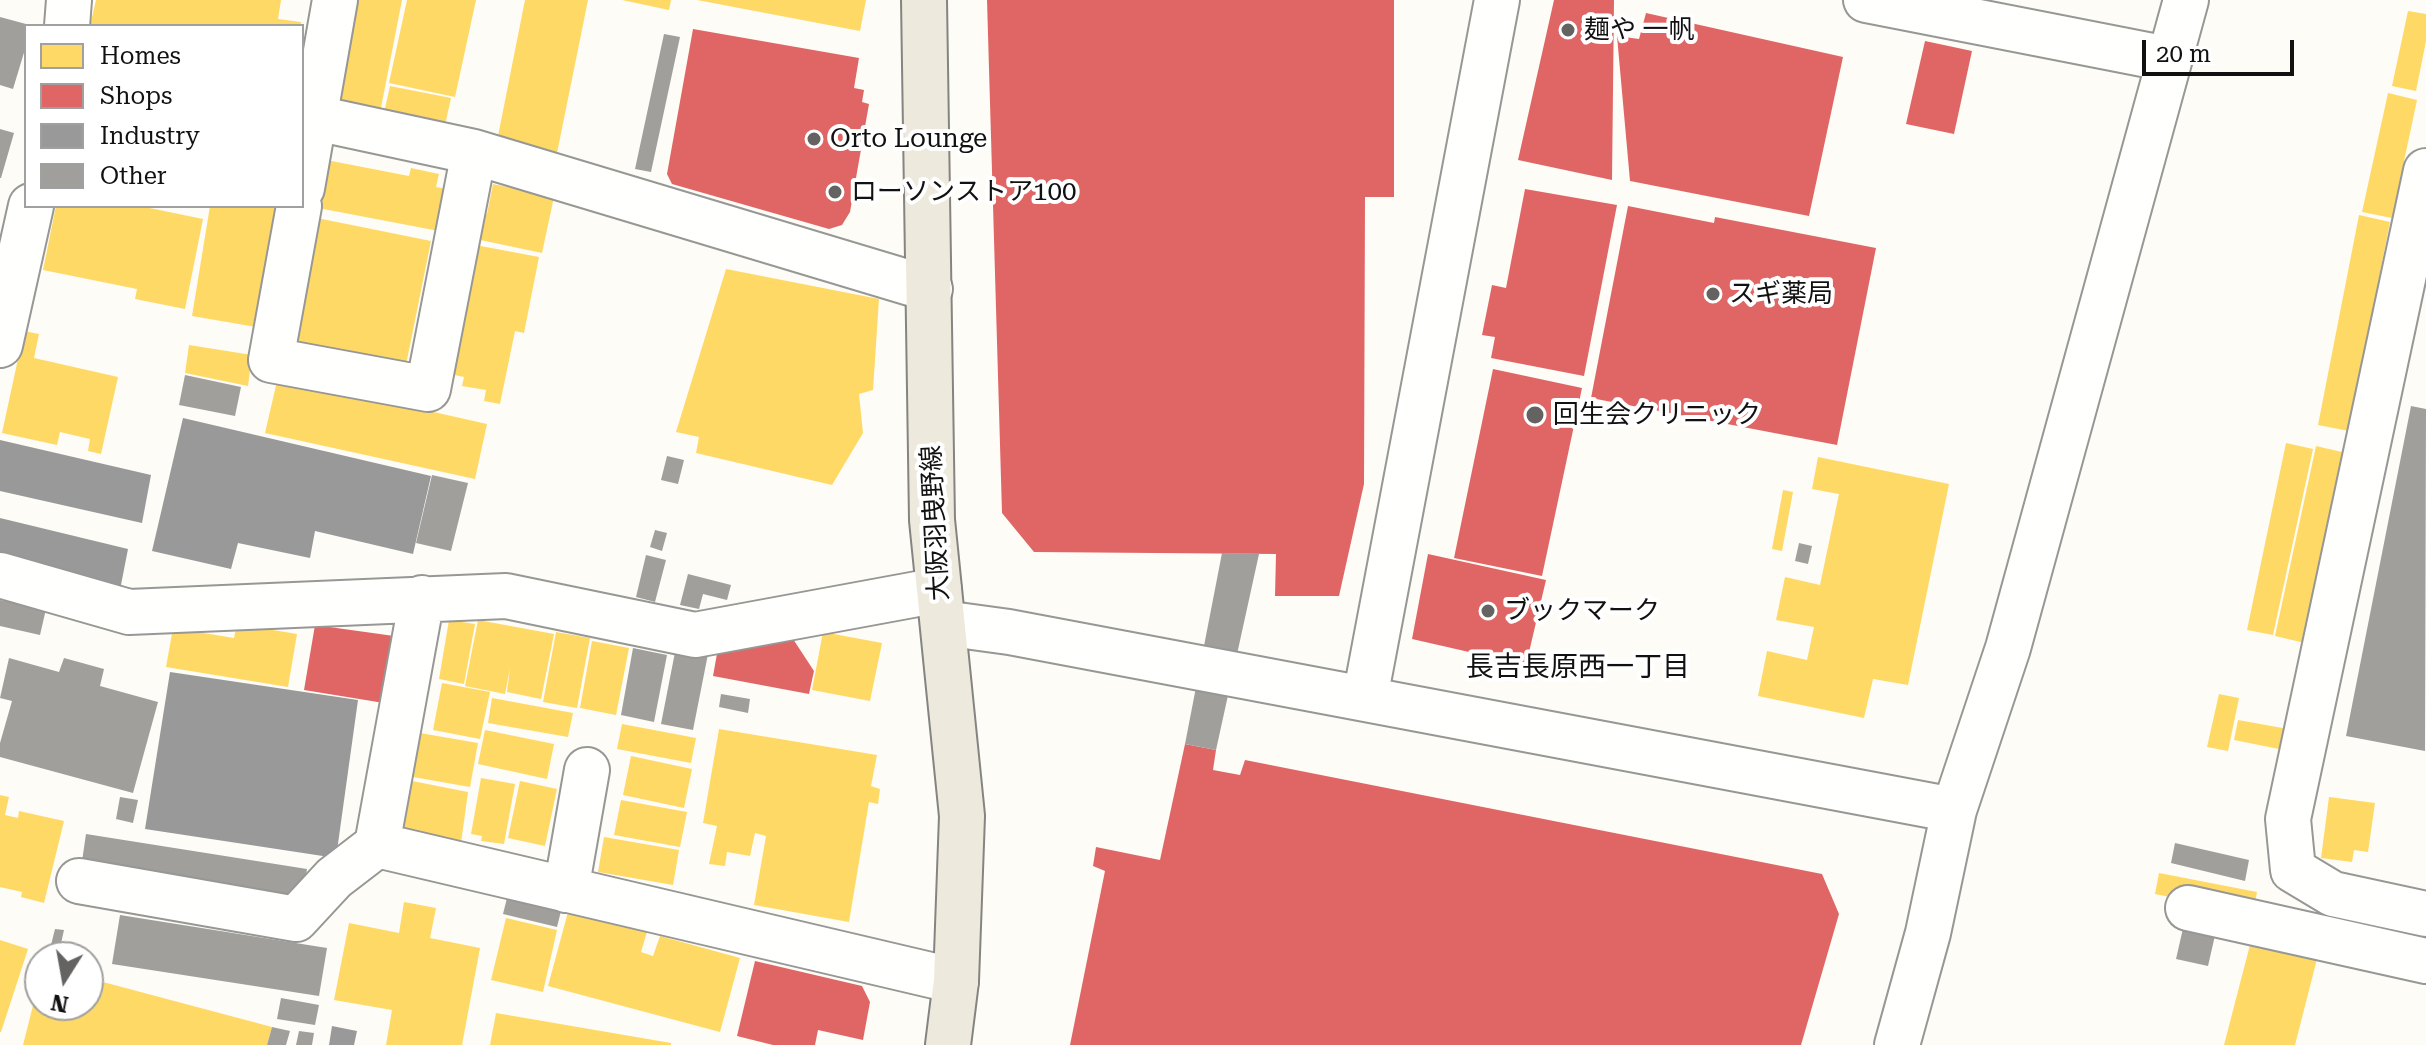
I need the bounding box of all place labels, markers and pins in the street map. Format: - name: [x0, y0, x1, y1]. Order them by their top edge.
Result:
- place label: 麺や 一帆: [1584, 14, 1695, 46]
- marker: 麺や 一帆: [1559, 21, 1577, 39]
- place label: Orto Lounge: [830, 123, 987, 155]
- marker: Orto Lounge: [805, 130, 823, 148]
- place label: ローソンストア100: [851, 176, 1077, 208]
- marker: ローソンストア100: [826, 183, 844, 201]
- place label: スギ薬局: [1729, 278, 1833, 310]
- marker: スギ薬局: [1704, 285, 1722, 303]
- place label: 回生会クリニック: [1553, 399, 1761, 431]
- marker: 回生会クリニック: [1524, 404, 1546, 426]
- place label: ブックマーク: [1504, 595, 1660, 627]
- marker: ブックマーク: [1479, 602, 1497, 620]

